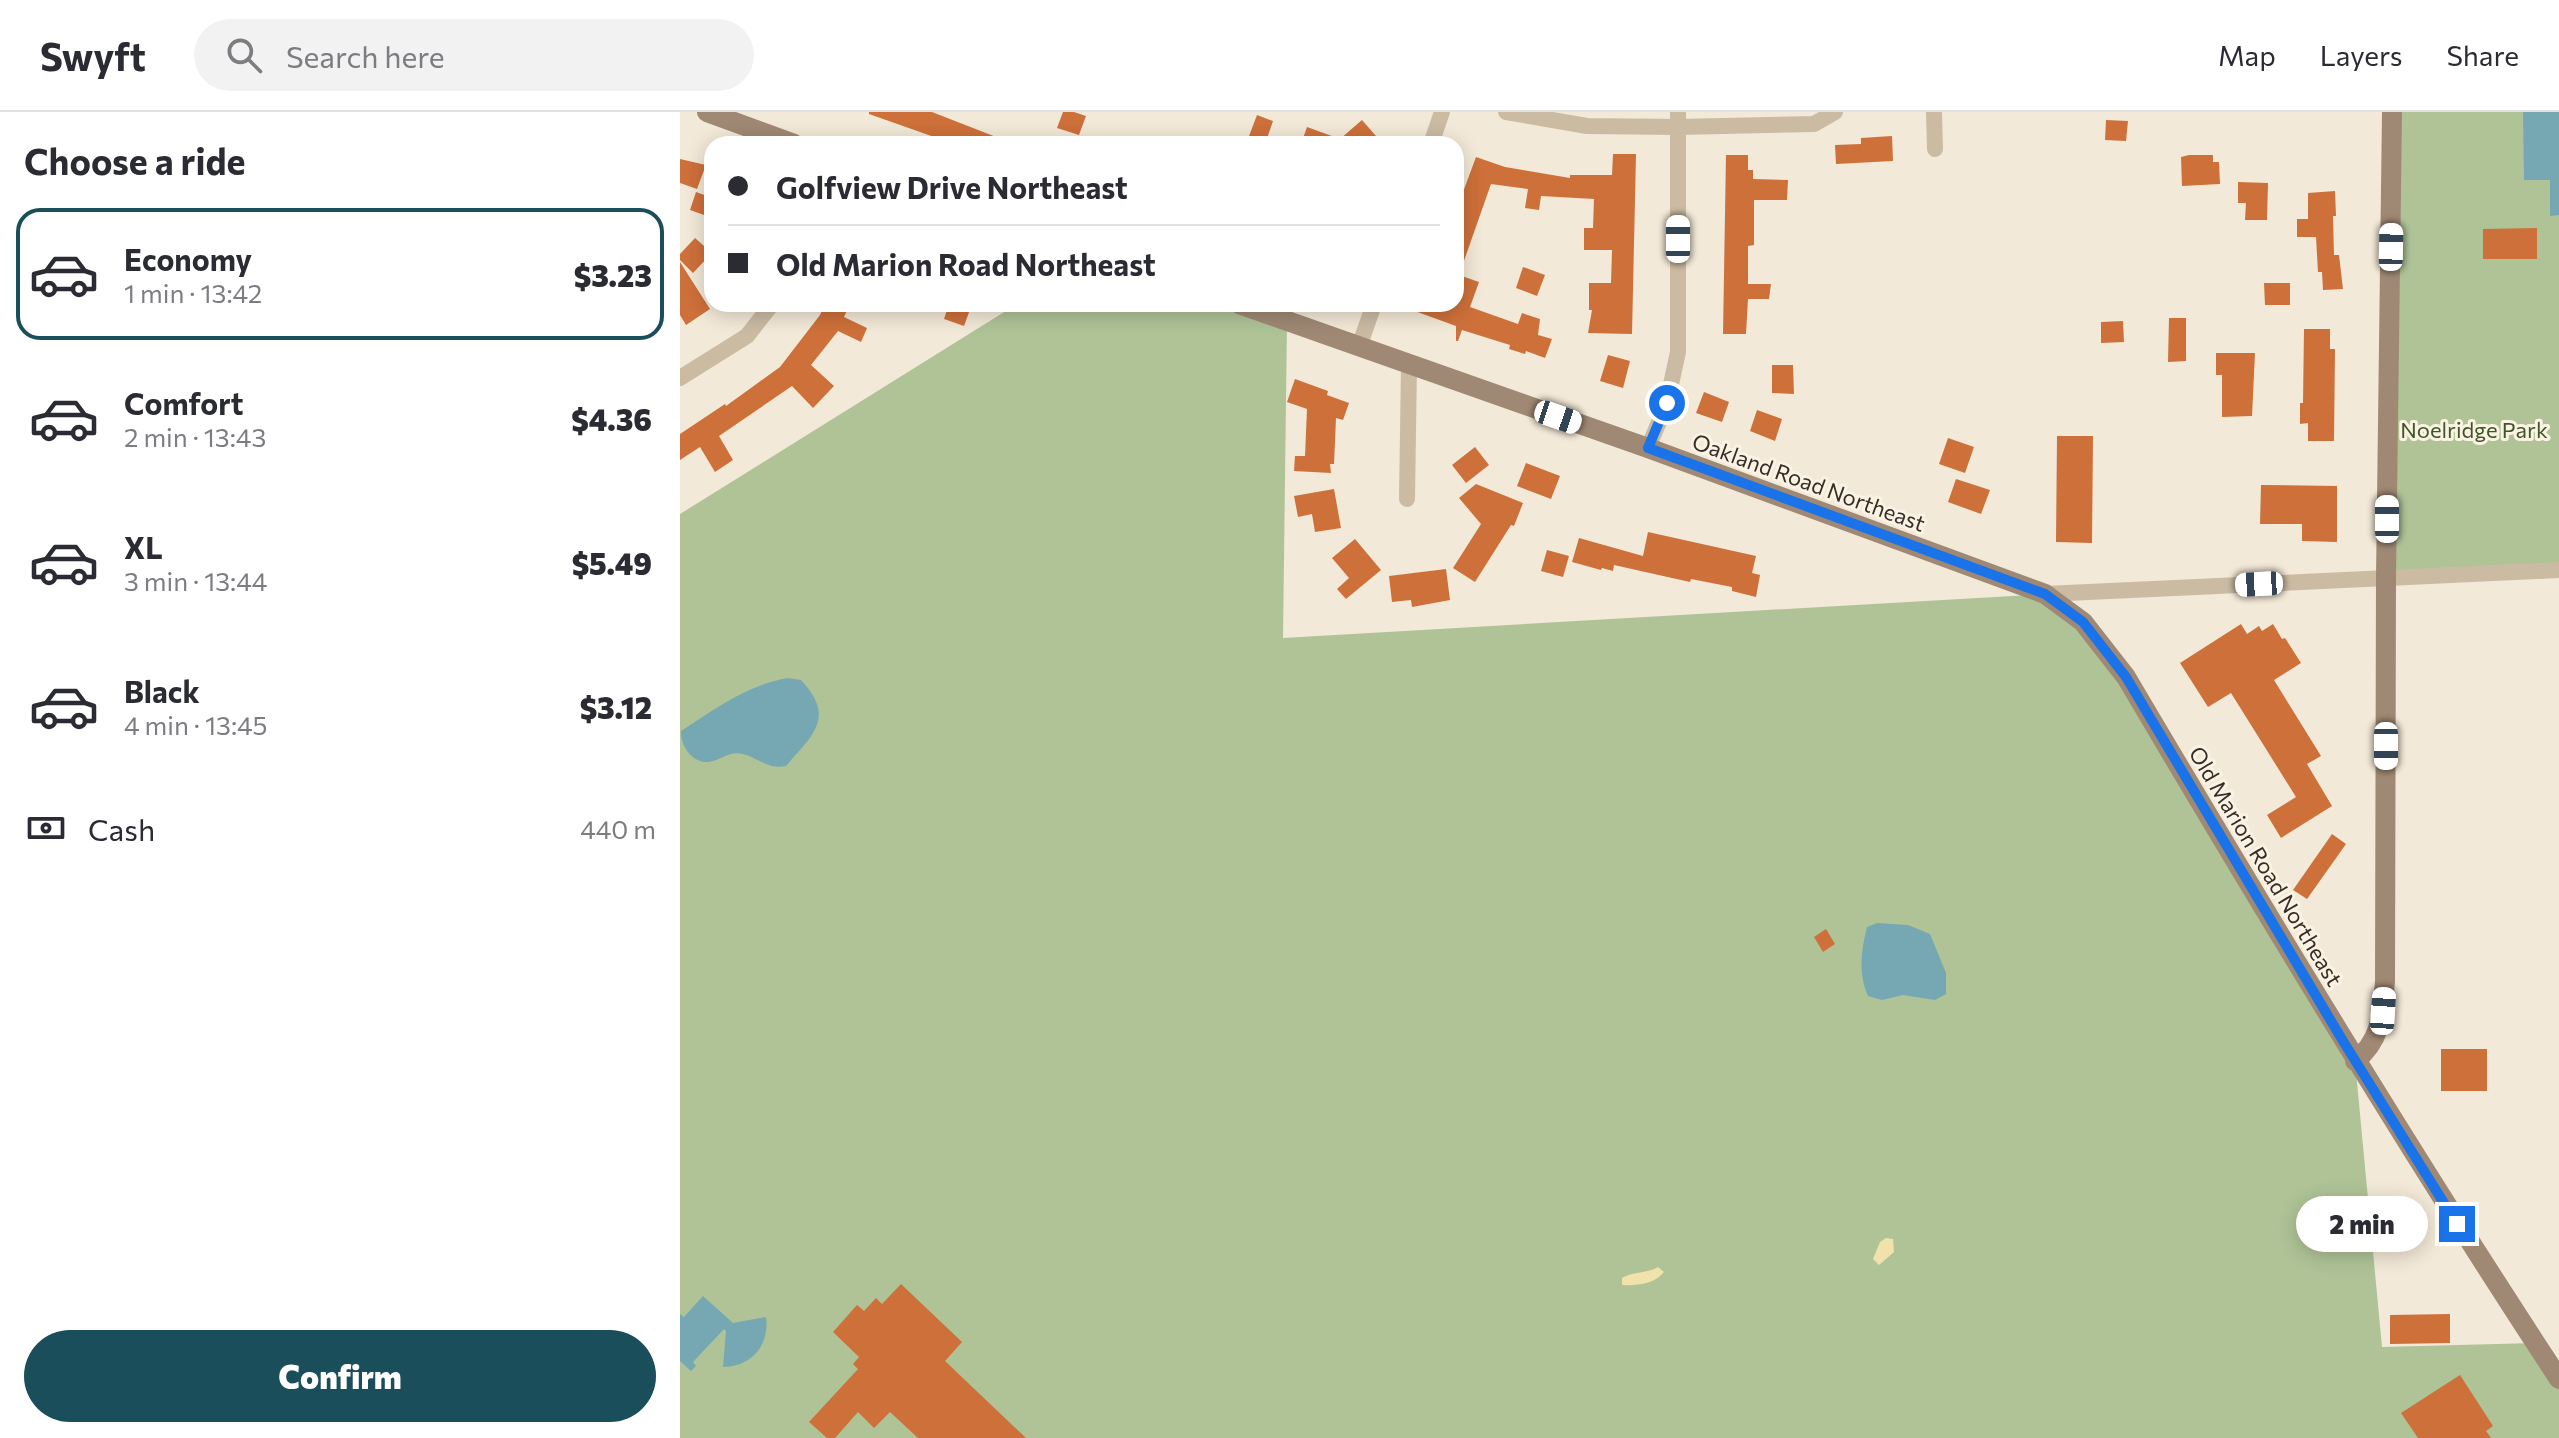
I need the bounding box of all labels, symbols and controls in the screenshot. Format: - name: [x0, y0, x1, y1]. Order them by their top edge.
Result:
- search box: [194, 19, 754, 91]
- text: Swyft: [40, 32, 146, 79]
- icon: search: [222, 33, 266, 77]
- text: Search here: [286, 37, 445, 74]
- text: Map: [2218, 38, 2276, 72]
- text: Layers: [2320, 38, 2402, 72]
- text: Share: [2446, 38, 2519, 72]
- text: Choose a ride: [24, 138, 245, 182]
- text: Golfview Drive Northeast: [776, 168, 1128, 205]
- car: [1666, 215, 1690, 263]
- car: [2379, 223, 2403, 271]
- icon: car: [28, 238, 100, 310]
- text: Economy: [124, 240, 252, 277]
- text: Old Marion Road Northeast: [776, 245, 1156, 282]
- text: $3.23: [574, 256, 652, 293]
- text: 1 min · 13:42: [124, 277, 262, 308]
- icon: car: [28, 382, 100, 454]
- text: Comfort: [124, 384, 243, 421]
- route start: [1649, 385, 1685, 421]
- car: [1531, 398, 1585, 436]
- text: $4.36: [571, 400, 652, 437]
- park label: Noelridge Park: [2400, 416, 2548, 443]
- text: 2 min · 13:43: [124, 421, 266, 452]
- street label: Oakland Road Northeast: [1689, 427, 1929, 537]
- car: [2375, 495, 2399, 543]
- icon: car: [28, 526, 100, 598]
- text: XL: [124, 528, 163, 565]
- text: $5.49: [572, 544, 652, 581]
- text: 3 min · 13:44: [124, 565, 267, 596]
- car: [2234, 571, 2284, 597]
- icon: car: [28, 670, 100, 742]
- text: Black: [124, 672, 200, 709]
- text: $3.12: [580, 688, 652, 725]
- text: 4 min · 13:45: [124, 709, 268, 740]
- car: [2374, 722, 2398, 770]
- street label: Old Marion Road Northeast: [2184, 741, 2348, 991]
- icon: cash: [24, 806, 68, 850]
- text: Cash: [88, 810, 155, 847]
- text: 440 m: [580, 813, 656, 844]
- car: [2369, 986, 2397, 1036]
- callout: 2 min: [2297, 1196, 2429, 1252]
- route end: [2439, 1206, 2475, 1242]
- text: 2 min: [2329, 1208, 2395, 1239]
- button: Confirm: [24, 1330, 656, 1422]

